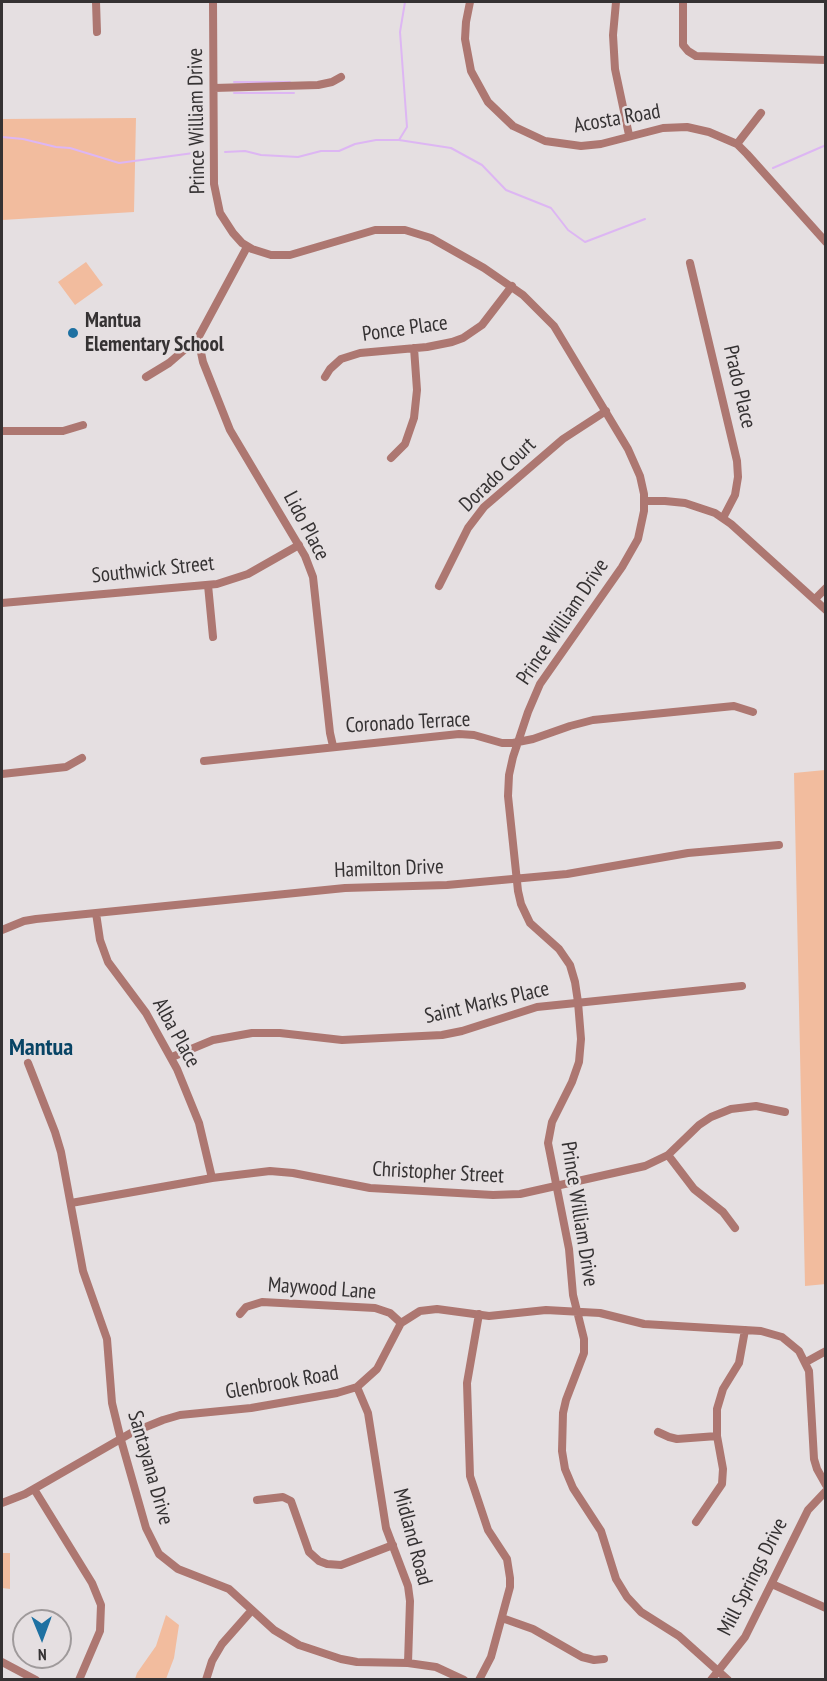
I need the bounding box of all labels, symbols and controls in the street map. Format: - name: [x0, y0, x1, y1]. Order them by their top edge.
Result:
- street label: Prince William Drive: [183, 48, 211, 194]
- street label: Acosta Road: [572, 99, 662, 139]
- place label: Mantua Elementary School: [85, 308, 224, 358]
- street label: Ponce Place: [361, 311, 449, 347]
- marker: Mantua Elementary School: [66, 326, 80, 340]
- street label: Prado Place: [717, 343, 761, 431]
- street label: Dorado Court: [455, 433, 541, 517]
- street label: Lido Place: [277, 487, 335, 565]
- street label: Southwick Street: [91, 551, 215, 589]
- street label: Prince William Drive: [512, 554, 614, 690]
- street label: Coronado Terrace: [345, 707, 471, 739]
- street label: Hamilton Drive: [334, 855, 444, 883]
- street label: Saint Marks Place: [422, 976, 552, 1030]
- street label: Alba Place: [147, 994, 205, 1072]
- district label: Mantua: [9, 1034, 73, 1062]
- street label: Prince William Drive: [555, 1140, 603, 1288]
- street label: Christopher Street: [372, 1157, 504, 1189]
- street label: Maywood Lane: [267, 1273, 377, 1305]
- street label: Glenbrook Road: [223, 1361, 341, 1405]
- street label: Santayana Drive: [122, 1408, 178, 1528]
- street label: Midland Road: [387, 1486, 437, 1588]
- street label: Mill Springs Drive: [713, 1514, 793, 1640]
- north arrow: [12, 1609, 72, 1669]
- text: N: [38, 1645, 47, 1665]

